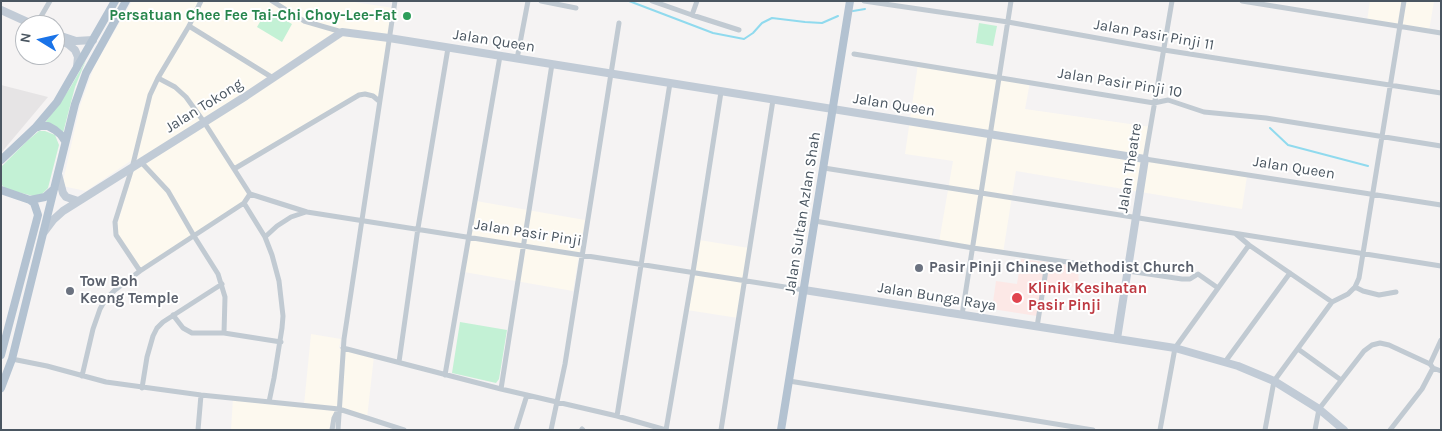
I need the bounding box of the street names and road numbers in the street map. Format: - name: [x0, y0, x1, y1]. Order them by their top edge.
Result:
- street label: Jalan Pasir Pinji 11: [1092, 16, 1216, 54]
- street label: Jalan Queen: [452, 26, 536, 56]
- street label: Jalan Pasir Pinji 10: [1057, 64, 1183, 102]
- street label: Jalan Tokong: [162, 75, 246, 137]
- street label: Jalan Queen: [852, 90, 936, 120]
- street label: Jalan Theatre: [1114, 122, 1146, 214]
- street label: Jalan Sultan Azlan Shah: [781, 130, 825, 296]
- street label: Jalan Queen: [1252, 153, 1336, 183]
- street label: Jalan Pasir Pinji: [473, 216, 583, 250]
- street label: Jalan Bunga Raya: [876, 279, 998, 315]

